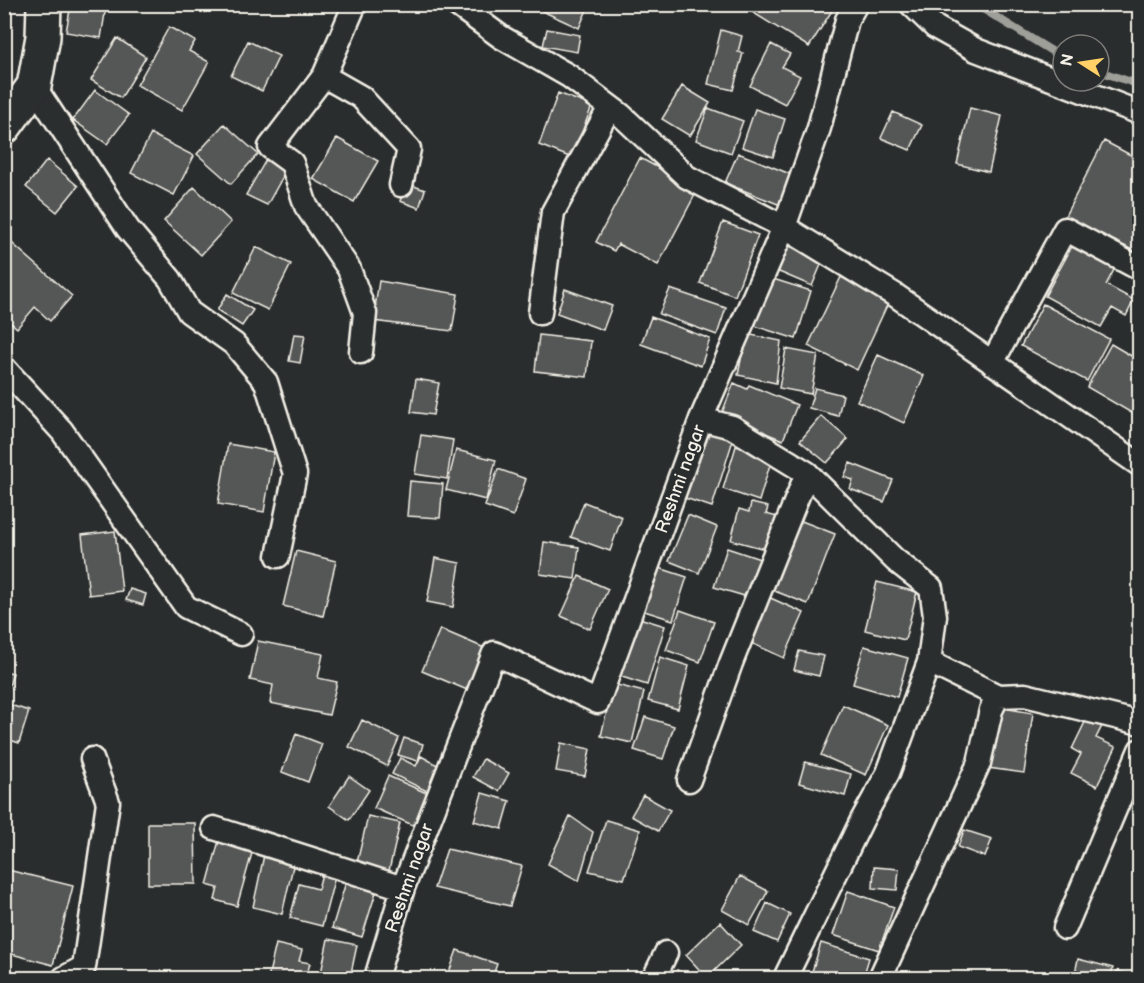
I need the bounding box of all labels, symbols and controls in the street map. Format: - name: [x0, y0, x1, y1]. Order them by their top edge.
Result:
- north arrow: [1051, 33, 1111, 93]
- text: N: [1057, 52, 1078, 68]
- street label: Reshmi nagar: [651, 422, 710, 536]
- street label: Reshmi nagar: [381, 821, 438, 935]

